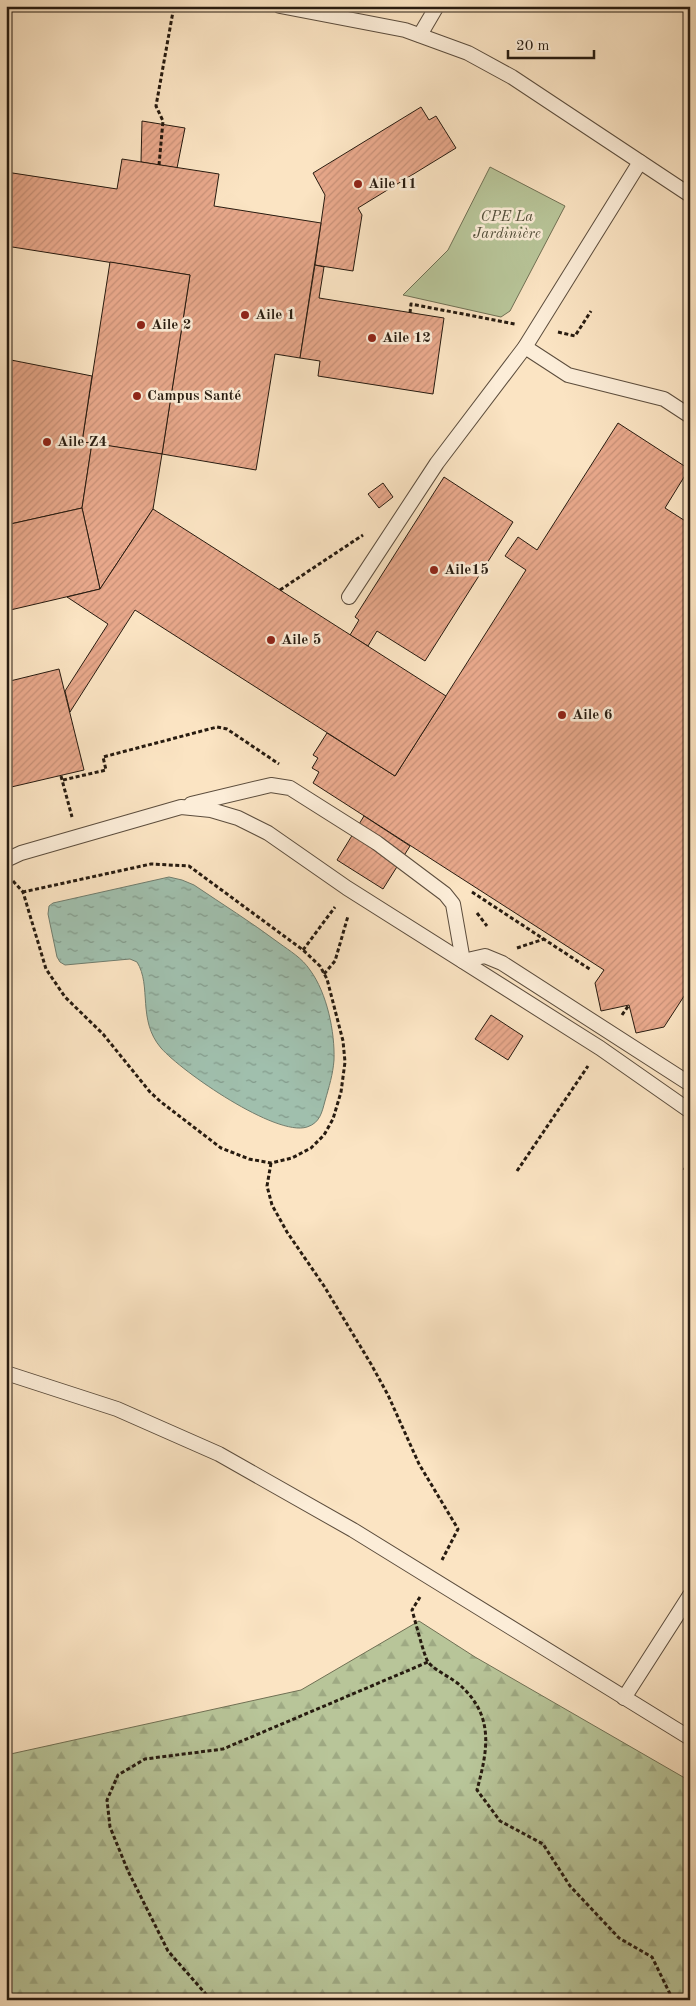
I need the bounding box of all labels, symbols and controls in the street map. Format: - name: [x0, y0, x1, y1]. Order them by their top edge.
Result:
- scale bar: [508, 28, 595, 60]
- text: 20 m: [516, 39, 550, 54]
- place label: Aile 11: [368, 177, 417, 192]
- marker: Aile 11: [352, 178, 364, 190]
- park label: CPE La Jardinière: [473, 210, 541, 242]
- place label: Aile 1: [255, 308, 295, 323]
- marker: Aile 1: [239, 309, 251, 321]
- place label: Aile 2: [151, 318, 191, 333]
- marker: Aile 2: [135, 319, 147, 331]
- place label: Aile 12: [382, 331, 431, 346]
- marker: Aile 12: [366, 332, 378, 344]
- place label: Campus Santé: [147, 389, 241, 404]
- marker: Campus Santé: [131, 390, 143, 402]
- place label: Aile Z4: [57, 435, 107, 450]
- marker: Aile Z4: [41, 436, 53, 448]
- place label: Aile15: [444, 563, 489, 578]
- marker: Aile15: [428, 564, 440, 576]
- place label: Aile 5: [281, 633, 321, 648]
- marker: Aile 5: [265, 634, 277, 646]
- place label: Aile 6: [572, 708, 613, 723]
- marker: Aile 6: [556, 709, 568, 721]

